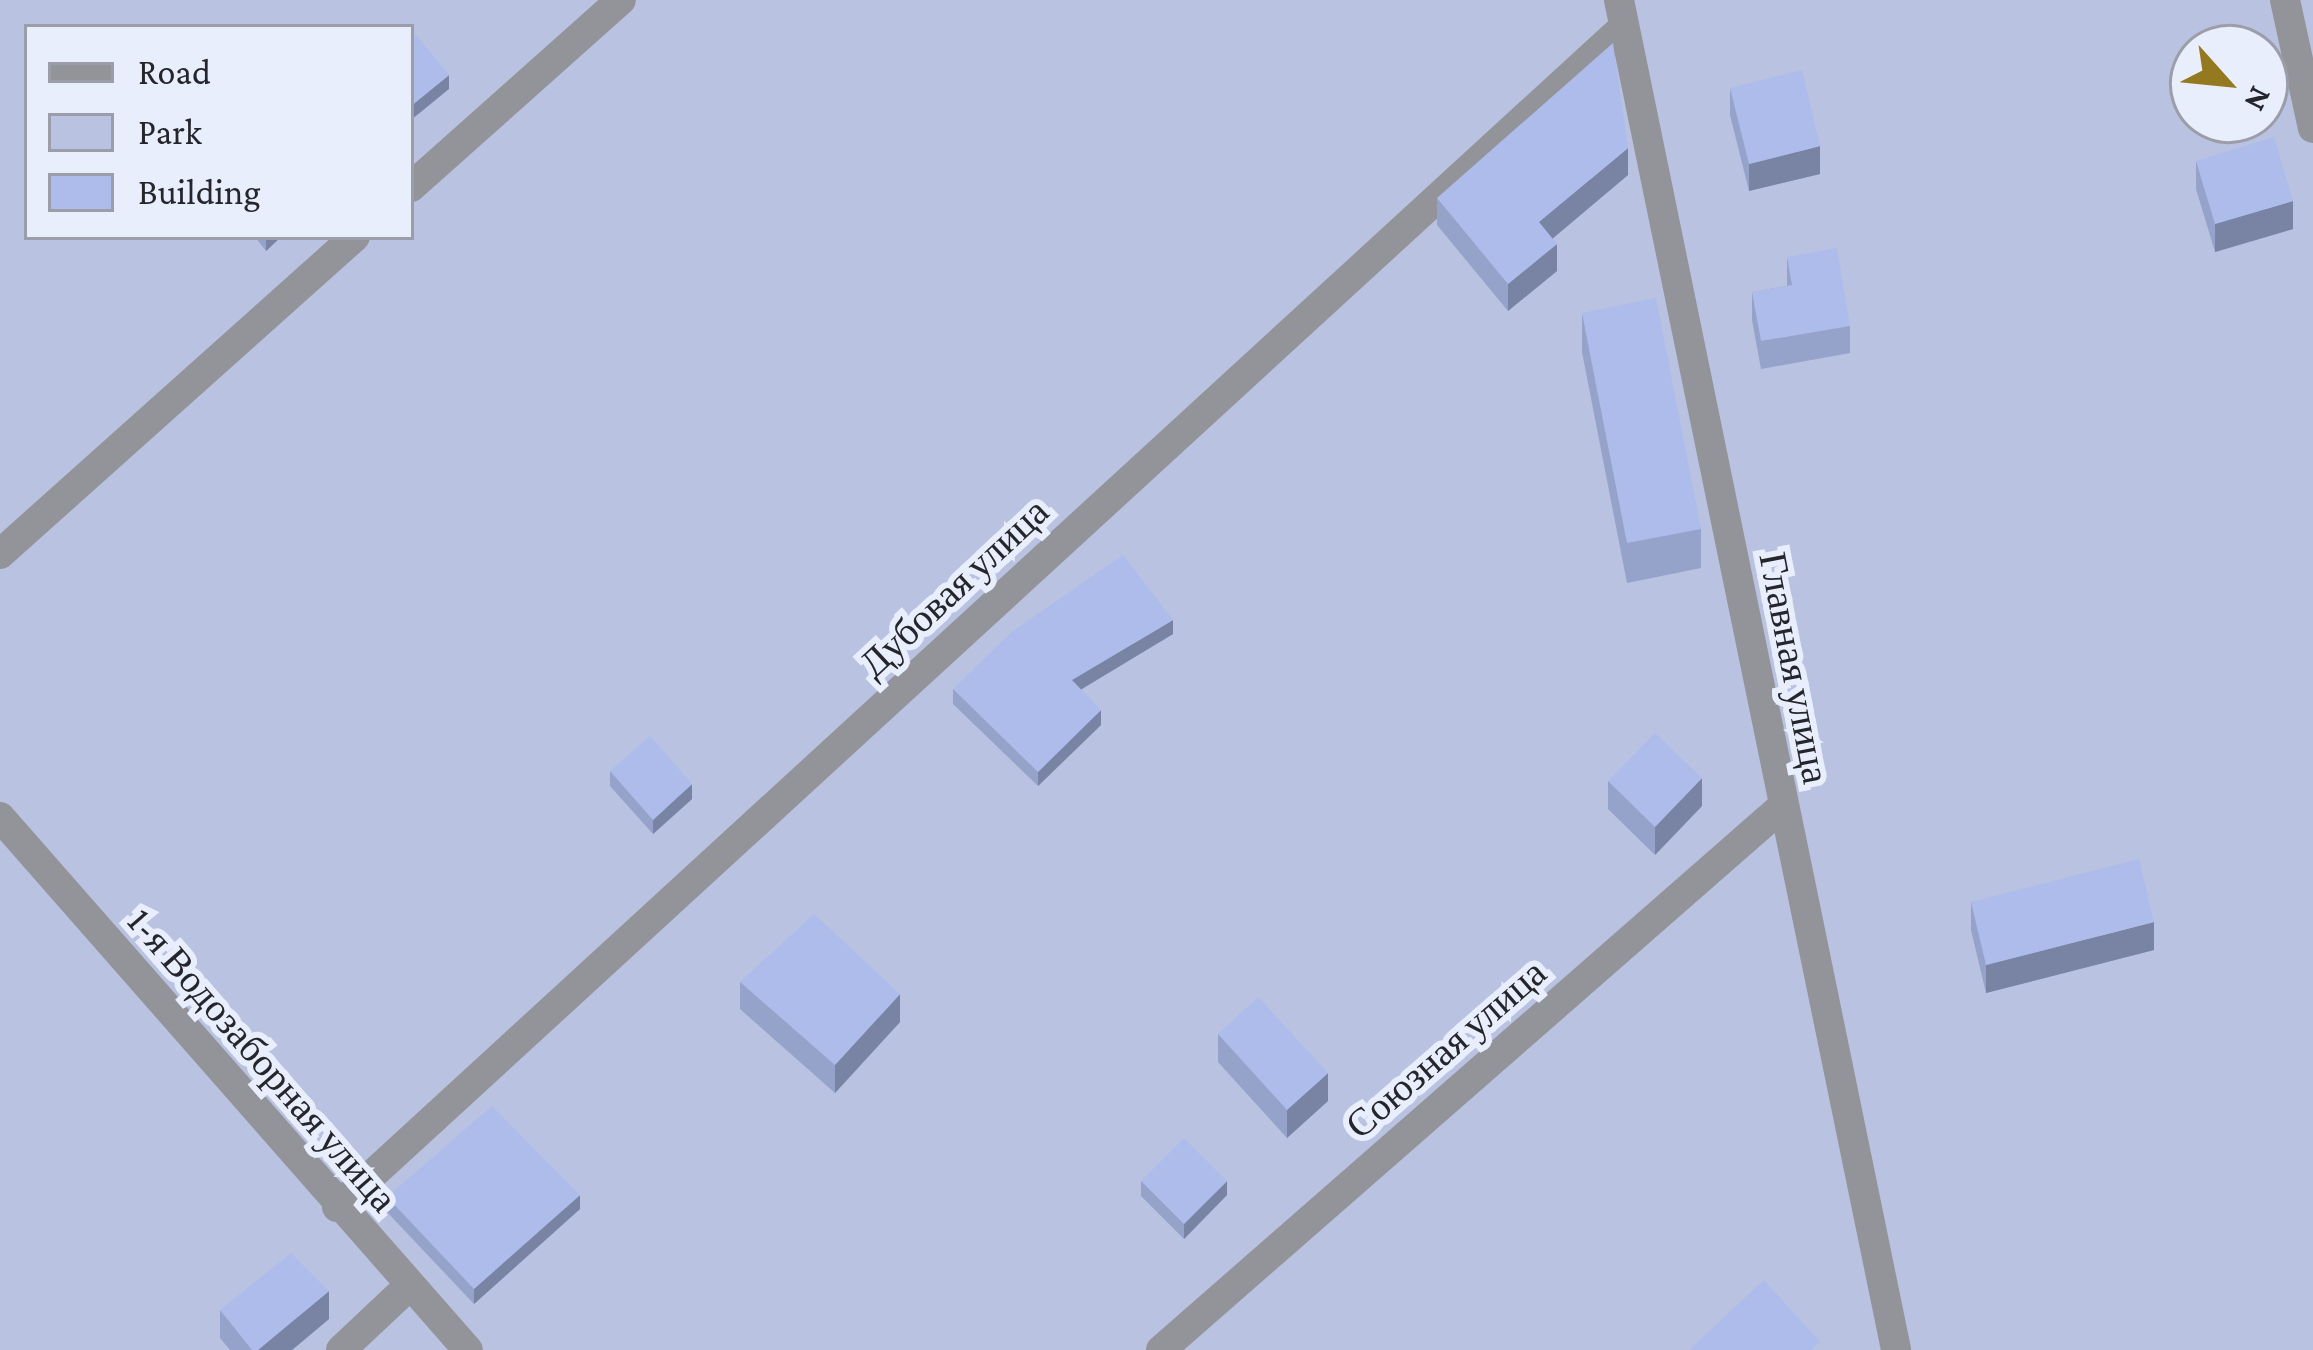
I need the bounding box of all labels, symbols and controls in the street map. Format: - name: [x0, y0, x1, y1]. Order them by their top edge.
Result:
- legend: [24, 24, 414, 240]
- north arrow: [2169, 24, 2289, 144]
- text: Road: [138, 52, 211, 92]
- text: N: [2237, 81, 2280, 118]
- text: Park: [138, 112, 202, 152]
- text: Building: [138, 172, 261, 212]
- street label: Дубовая улица: [850, 488, 1058, 688]
- street label: Главная улица: [1749, 548, 1839, 788]
- street label: 1-я Водозаборная улица: [117, 898, 407, 1222]
- street label: Союзная улица: [1336, 949, 1556, 1149]

